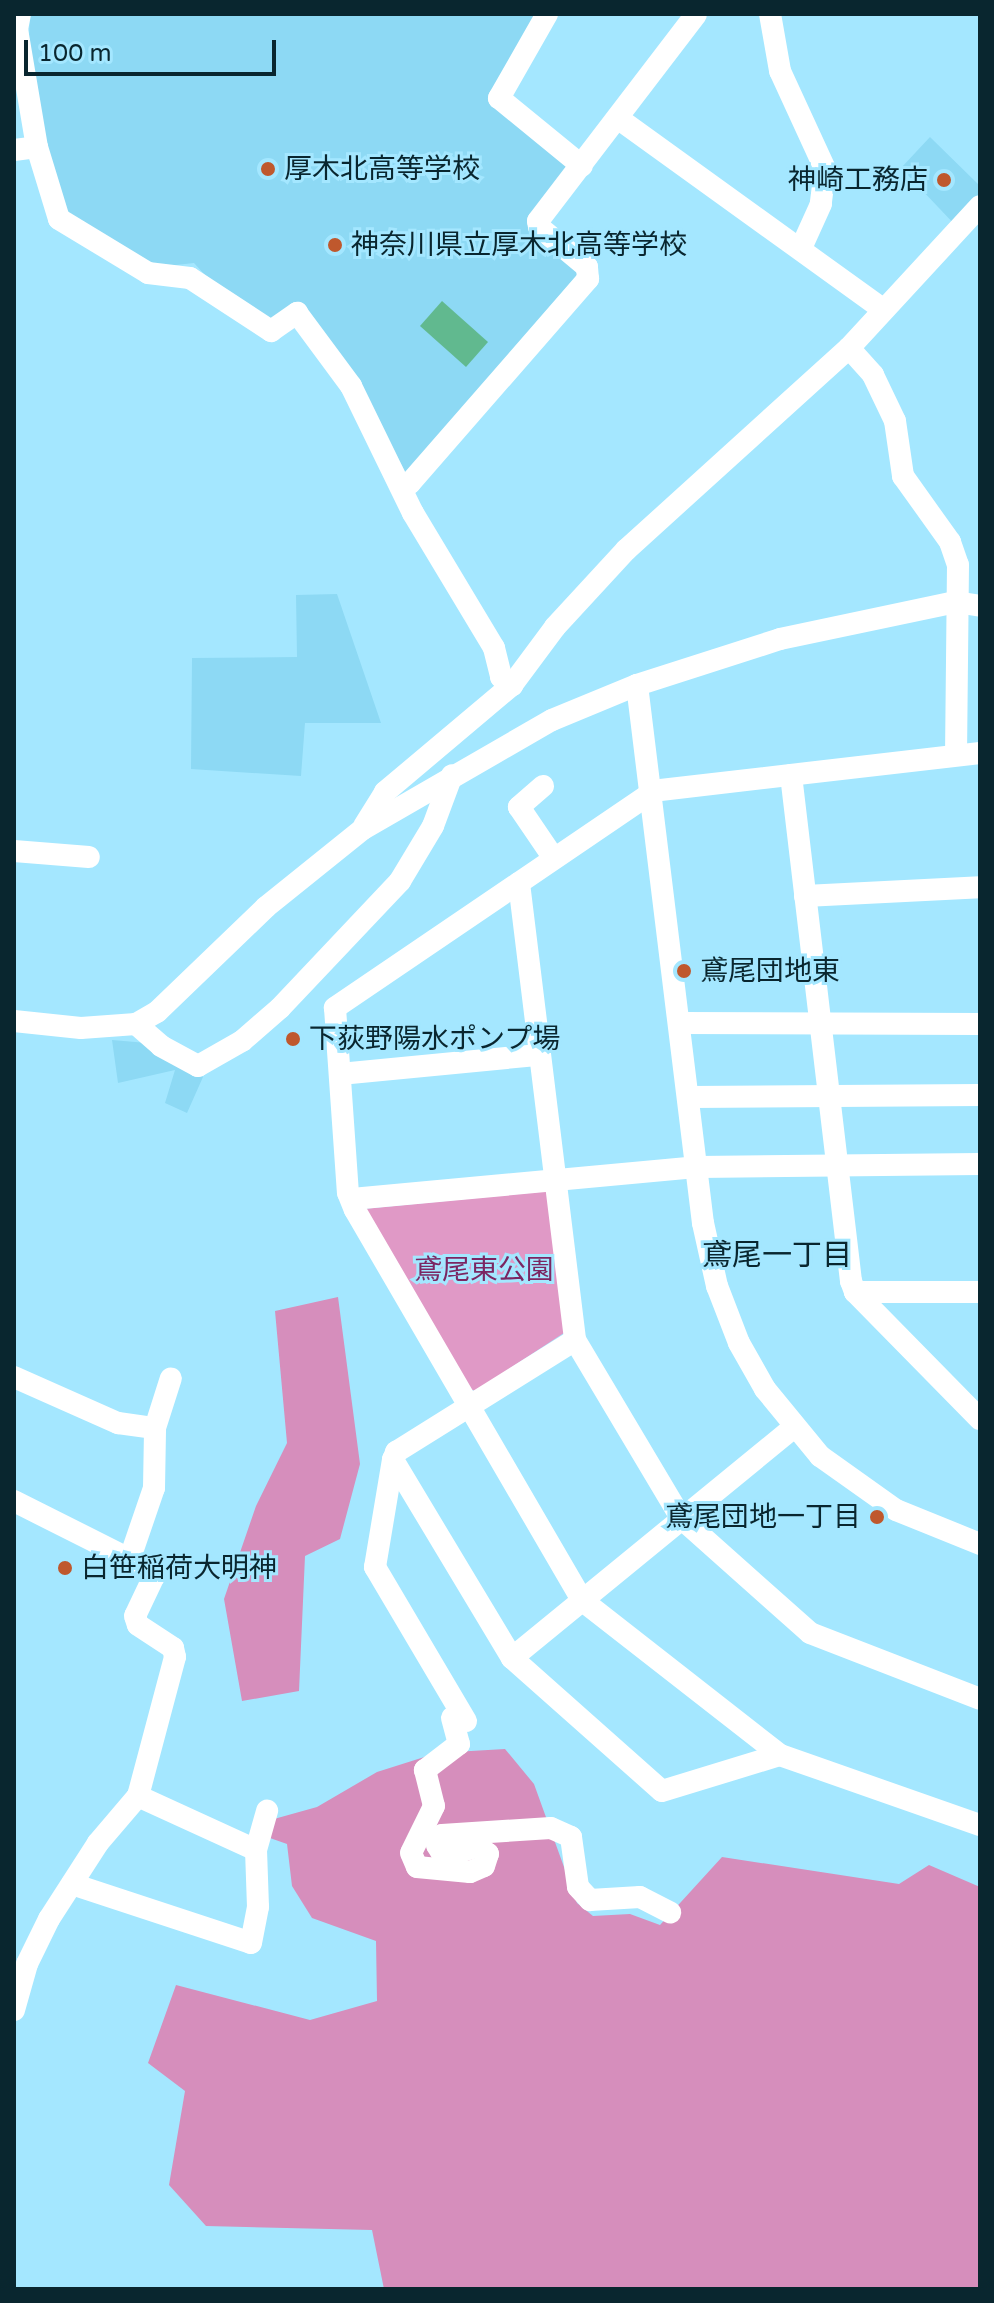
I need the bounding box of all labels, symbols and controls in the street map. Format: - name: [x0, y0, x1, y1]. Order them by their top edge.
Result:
- scale bar: [28, 24, 280, 74]
- text: 100 m: [38, 39, 112, 68]
- place label: 厚木北高等学校: [284, 152, 480, 186]
- marker: 厚木北高等学校: [259, 160, 277, 178]
- place label: 神崎工務店: [788, 163, 928, 197]
- marker: 神崎工務店: [935, 171, 953, 189]
- place label: 神奈川県立厚木北高等学校: [351, 228, 687, 262]
- marker: 神奈川県立厚木北高等学校: [326, 236, 344, 254]
- place label: 鳶尾団地東: [700, 954, 840, 988]
- marker: 鳶尾団地東: [675, 962, 693, 980]
- place label: 下荻野陽水ポンプ場: [309, 1022, 561, 1056]
- marker: 下荻野陽水ポンプ場: [284, 1030, 302, 1048]
- district label: 鳶尾一丁目: [702, 1238, 852, 1274]
- park label: 鳶尾東公園: [414, 1253, 554, 1287]
- place label: 鳶尾団地一丁目: [665, 1500, 861, 1534]
- marker: 鳶尾団地一丁目: [868, 1508, 886, 1526]
- place label: 白笹稲荷大明神: [81, 1551, 277, 1585]
- marker: 白笹稲荷大明神: [56, 1559, 74, 1577]

